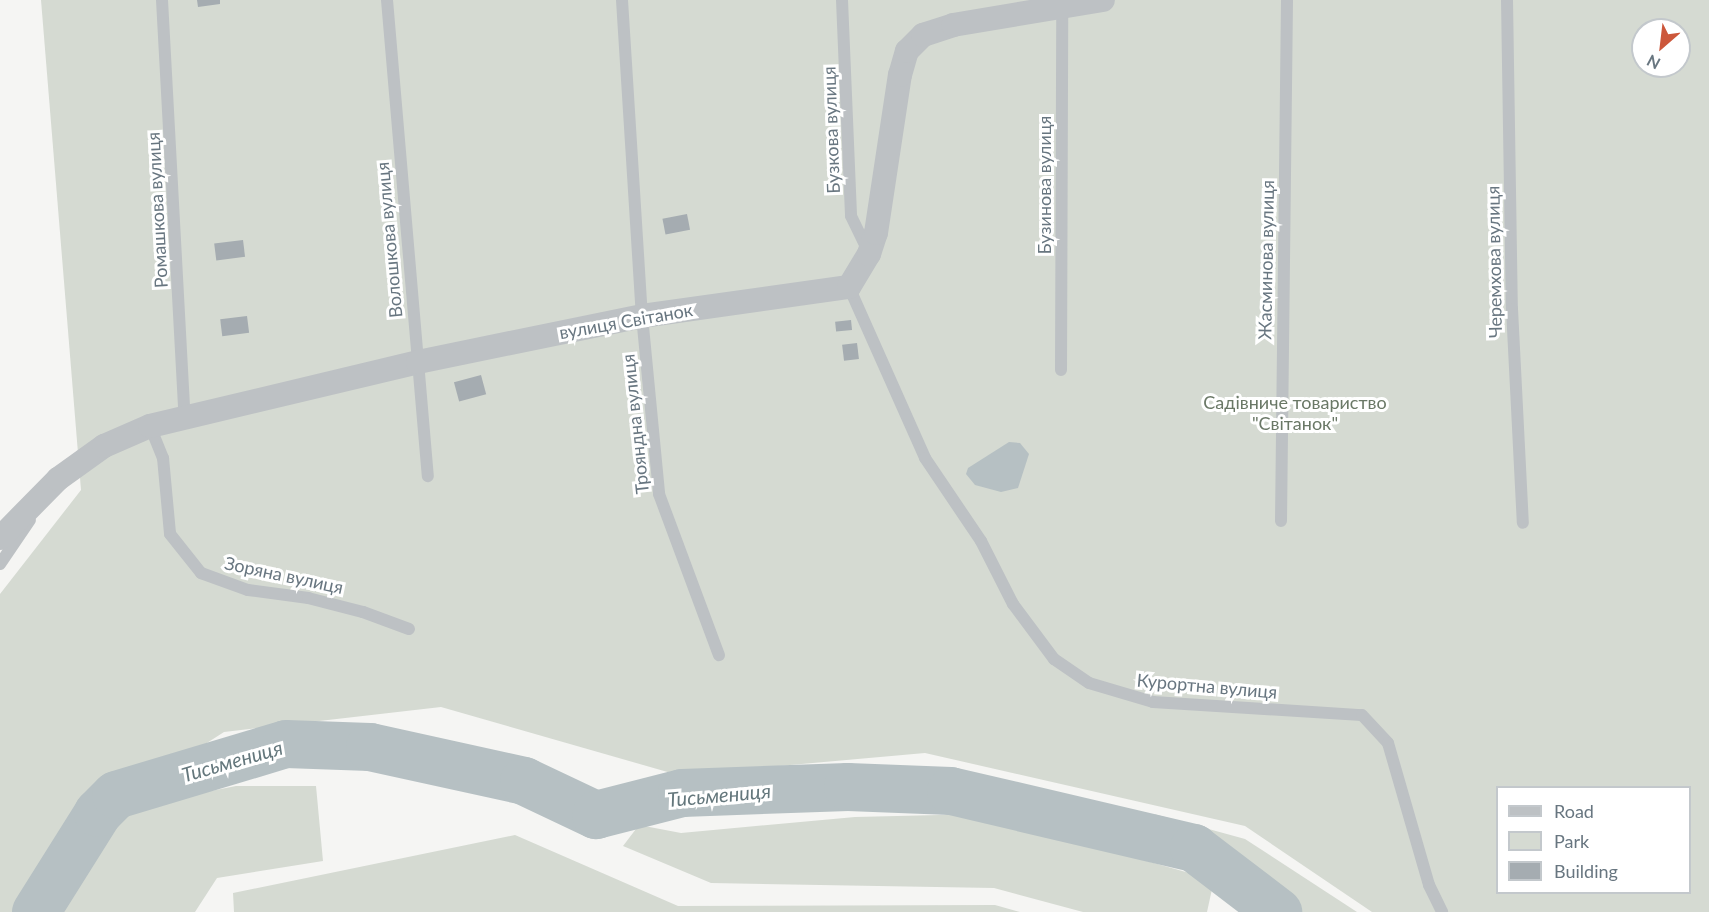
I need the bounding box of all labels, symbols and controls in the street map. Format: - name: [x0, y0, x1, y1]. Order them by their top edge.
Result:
- north arrow: [1631, 18, 1691, 78]
- text: N: [1643, 51, 1663, 74]
- street label: Бузкова вулиця: [818, 66, 844, 194]
- street label: Бузинова вулиця: [1033, 115, 1055, 255]
- street label: Ромашкова вулиця: [142, 131, 172, 289]
- street label: Волошкова вулиця: [371, 161, 407, 319]
- street label: Жасминова вулиця: [1254, 180, 1278, 340]
- street label: Черемхова вулиця: [1482, 186, 1506, 338]
- street label: вулиця Світанок: [558, 299, 694, 343]
- street label: Трояндна вулиця: [617, 353, 653, 495]
- park label: Садівниче товариство "Світанок": [1203, 392, 1387, 434]
- street label: Зоряна вулиця: [223, 552, 345, 598]
- street label: Курортна вулиця: [1136, 669, 1278, 703]
- water label: Тисьмениця: [179, 735, 285, 787]
- water label: Тисьмениця: [666, 779, 772, 811]
- legend: [1496, 786, 1691, 894]
- text: Road: [1554, 800, 1594, 822]
- text: Park: [1554, 830, 1589, 852]
- text: Building: [1554, 860, 1618, 882]

